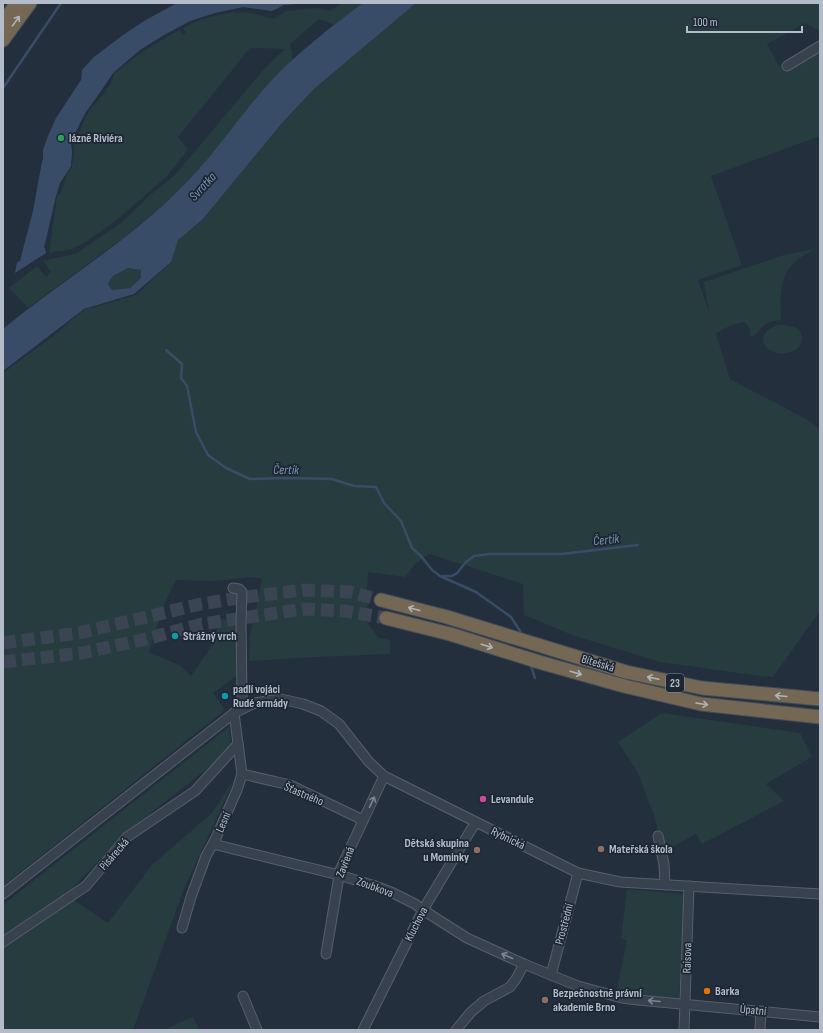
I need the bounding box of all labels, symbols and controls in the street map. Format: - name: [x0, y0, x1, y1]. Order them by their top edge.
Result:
- scale bar: [687, 8, 802, 34]
- text: 100 m: [693, 15, 718, 30]
- one-way arrow: [12, 16, 20, 27]
- place label: lázně Riviéra: [69, 131, 123, 146]
- marker: lázně Riviéra: [56, 133, 66, 143]
- water label: Svratka: [186, 169, 220, 204]
- water label: Čertík: [273, 462, 300, 478]
- water label: Čertík: [592, 531, 621, 549]
- one-way arrow: [408, 604, 421, 612]
- place label: Strážný vrch: [183, 629, 237, 644]
- marker: Strážný vrch: [170, 631, 180, 641]
- one-way arrow: [481, 643, 494, 650]
- street label: Bítešská: [580, 651, 616, 676]
- one-way arrow: [570, 670, 583, 677]
- one-way arrow: [646, 673, 659, 681]
- road number: 23: [666, 674, 684, 692]
- place label: padlí vojáci Rudé armády: [233, 682, 288, 711]
- marker: padlí vojáci Rudé armády: [220, 691, 230, 701]
- one-way arrow: [775, 692, 788, 699]
- one-way arrow: [696, 700, 709, 708]
- street label: Šťastného: [282, 779, 326, 809]
- place label: Levandule: [491, 792, 534, 807]
- marker: Levandule: [478, 794, 488, 804]
- one-way arrow: [369, 796, 376, 808]
- street label: Lesní: [212, 809, 235, 835]
- street label: Rybnická: [488, 824, 528, 853]
- street label: Pisárecká: [96, 835, 133, 874]
- place label: Dětská skupina u Mominky: [405, 836, 469, 865]
- place label: Mateřská škola: [609, 842, 673, 857]
- street label: Zavřená: [333, 844, 358, 880]
- marker: Mateřská škola: [596, 844, 606, 854]
- marker: Dětská skupina u Mominky: [472, 845, 482, 855]
- street label: Zoubkova: [354, 874, 396, 901]
- street label: Prostřední: [552, 901, 577, 946]
- street label: Kluchova: [401, 904, 432, 944]
- street label: Raisova: [679, 942, 696, 974]
- one-way arrow: [501, 952, 513, 959]
- place label: Barka: [715, 984, 739, 999]
- place label: Bezpečnostně právní akademie Brno: [553, 986, 642, 1015]
- marker: Barka: [702, 986, 712, 996]
- marker: Bezpečnostně právní akademie Brno: [540, 995, 550, 1005]
- one-way arrow: [648, 997, 661, 1005]
- street label: Úpatní: [739, 1002, 768, 1019]

